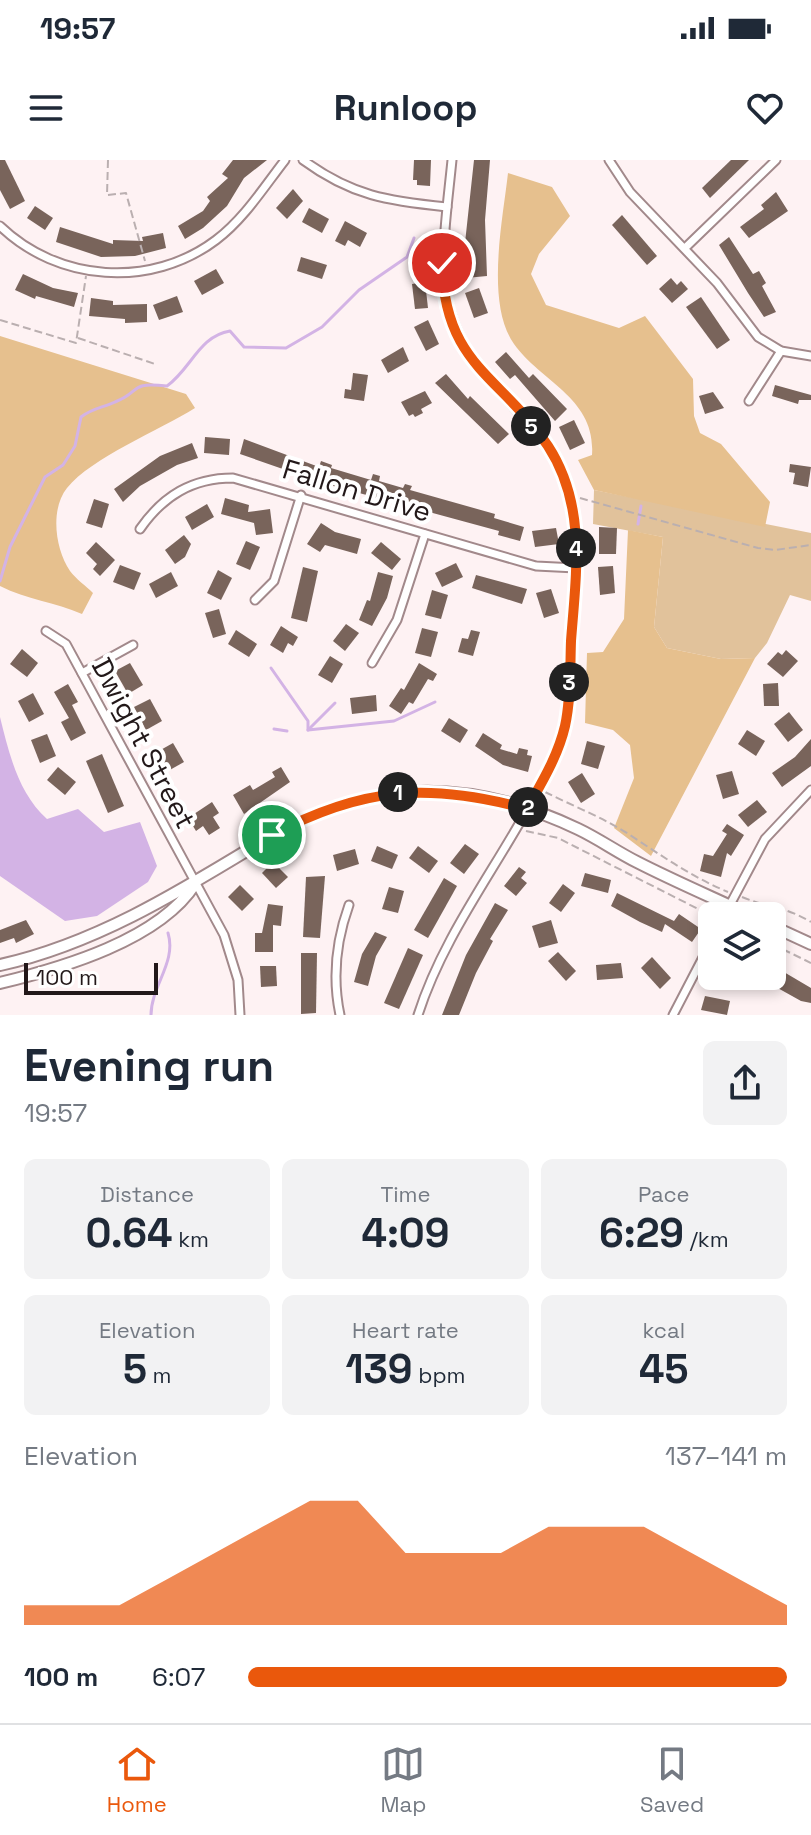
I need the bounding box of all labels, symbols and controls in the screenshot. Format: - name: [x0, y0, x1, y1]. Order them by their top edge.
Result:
- text: 19:57: [40, 9, 115, 48]
- text: Runloop: [334, 85, 477, 131]
- icon: menu: [24, 86, 68, 130]
- icon: heart: [743, 86, 787, 130]
- pin: [408, 229, 476, 297]
- icon: check: [420, 241, 464, 285]
- pin: 5: [511, 406, 551, 446]
- text: 5: [524, 412, 538, 440]
- street label: Fallon Drive: [278, 450, 436, 530]
- pin: 4: [556, 528, 596, 568]
- text: 4: [569, 534, 583, 562]
- street label: Dwight Street: [84, 651, 204, 835]
- pin: 3: [549, 662, 589, 702]
- text: 3: [562, 668, 576, 696]
- pin: 1: [378, 772, 418, 812]
- text: 1: [393, 778, 403, 806]
- pin: 2: [508, 787, 548, 827]
- text: 2: [521, 793, 535, 821]
- pin: [238, 801, 306, 869]
- icon: arrive: [250, 813, 294, 857]
- map controls: [698, 902, 786, 990]
- button: layers: [698, 902, 786, 990]
- scale bar: [24, 959, 158, 995]
- text: 100 m: [36, 963, 98, 991]
- text: Evening run: [24, 1038, 274, 1094]
- button: share: [703, 1041, 787, 1125]
- text: 19:57: [24, 1096, 87, 1130]
- text: Distance: [100, 1180, 194, 1208]
- text: Time: [380, 1180, 431, 1208]
- text: Pace: [638, 1180, 690, 1208]
- text: 0.64: [85, 1208, 173, 1259]
- text: 4:09: [361, 1208, 449, 1259]
- text: 6:29: [599, 1208, 684, 1259]
- text: km: [173, 1225, 209, 1253]
- text: /km: [684, 1225, 729, 1253]
- text: Elevation: [99, 1316, 195, 1344]
- text: Heart rate: [352, 1316, 459, 1344]
- text: kcal: [643, 1316, 685, 1344]
- text: 5: [123, 1344, 147, 1395]
- text: 139: [345, 1344, 413, 1395]
- text: 45: [639, 1344, 689, 1395]
- text: m: [147, 1361, 171, 1389]
- text: bpm: [413, 1361, 466, 1389]
- text: Elevation: [24, 1439, 138, 1473]
- text: 137–141 m: [665, 1439, 787, 1473]
- text: 100 m: [24, 1660, 98, 1694]
- text: 6:07: [152, 1660, 205, 1694]
- tab: Home: [107, 1742, 167, 1818]
- tab: Map: [380, 1742, 426, 1818]
- tab: Saved: [640, 1742, 704, 1818]

